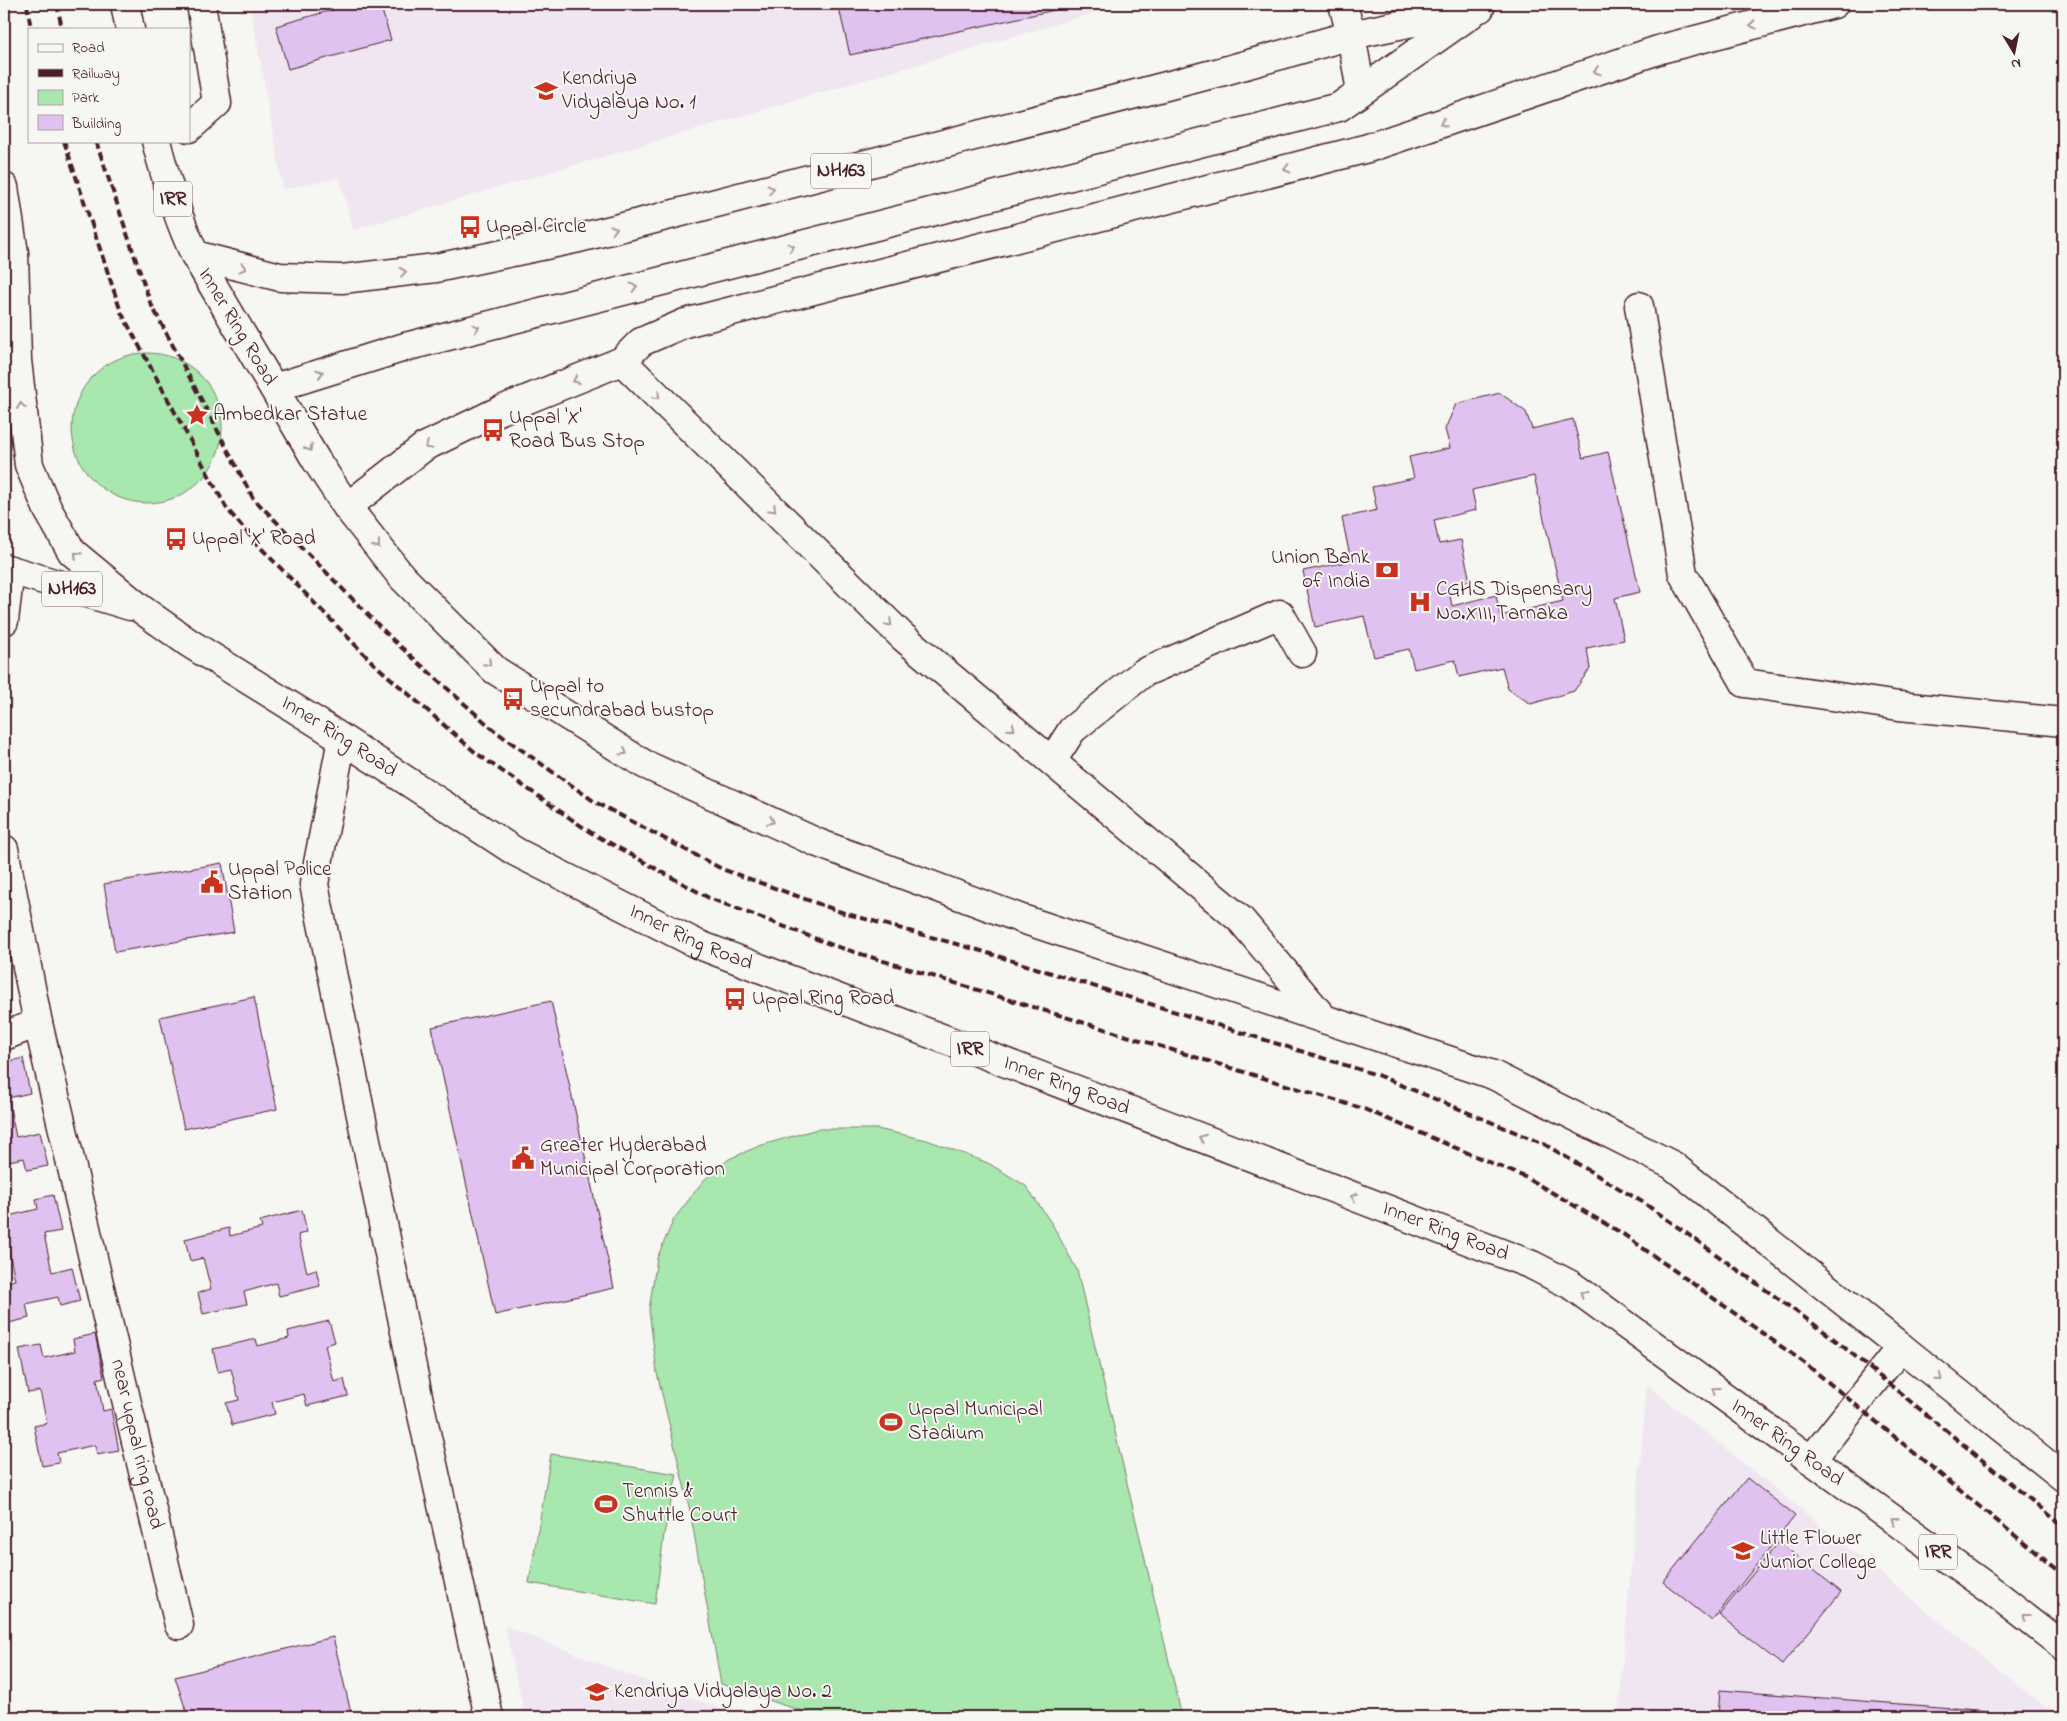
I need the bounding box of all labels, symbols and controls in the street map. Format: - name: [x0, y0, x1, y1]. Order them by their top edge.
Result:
- one-way arrow: [1748, 19, 1757, 30]
- legend: [28, 28, 190, 142]
- north arrow: [1990, 28, 2040, 78]
- text: Road: [72, 37, 105, 59]
- text: N: [2010, 52, 2022, 74]
- text: Railway: [72, 63, 120, 86]
- place label: Kendriya Vidyalaya No. 1: [561, 64, 696, 120]
- one-way arrow: [1593, 65, 1602, 75]
- school or university icon: Kendriya Vidyalaya No. 1: [533, 78, 559, 104]
- text: Park: [72, 87, 100, 109]
- text: Building: [71, 113, 121, 136]
- one-way arrow: [1439, 117, 1448, 127]
- road number: NH163: [811, 154, 871, 188]
- one-way arrow: [1283, 163, 1292, 174]
- road number: IRR: [154, 182, 192, 216]
- one-way arrow: [767, 184, 775, 194]
- place label: Uppal Circle: [486, 212, 587, 242]
- bus stop icon: Uppal Circle: [457, 214, 483, 240]
- one-way arrow: [610, 224, 618, 235]
- one-way arrow: [786, 242, 794, 252]
- street label: Inner Ring Road: [188, 262, 284, 393]
- one-way arrow: [238, 262, 246, 272]
- one-way arrow: [399, 267, 408, 277]
- one-way arrow: [629, 282, 638, 293]
- one-way arrow: [472, 323, 481, 334]
- one-way arrow: [316, 369, 324, 379]
- one-way arrow: [573, 374, 581, 384]
- one-way arrow: [651, 390, 660, 399]
- place label: Ambedkar Statue: [213, 400, 368, 430]
- one-way arrow: [16, 402, 27, 410]
- place icon: Ambedkar Statue: [184, 402, 210, 428]
- place label: Uppal 'X' Road Bus Stop: [509, 403, 645, 457]
- bus stop icon: Uppal 'X' Road Bus Stop: [480, 417, 506, 443]
- one-way arrow: [425, 440, 434, 450]
- one-way arrow: [302, 443, 312, 452]
- one-way arrow: [767, 503, 776, 512]
- place label: Uppal 'X' Road: [192, 524, 316, 554]
- bus stop icon: Uppal 'X' Road: [163, 526, 189, 552]
- one-way arrow: [371, 539, 379, 548]
- place label: Union Bank of India: [1271, 543, 1371, 597]
- one-way arrow: [73, 552, 82, 561]
- bank icon: Union Bank of India: [1374, 557, 1400, 583]
- road number: NH163: [42, 572, 102, 606]
- place label: CGHS Dispensary No.XIII,Tarnaka: [1436, 575, 1592, 629]
- hospital icon: CGHS Dispensary No.XIII,Tarnaka: [1407, 589, 1433, 615]
- one-way arrow: [883, 617, 892, 626]
- one-way arrow: [483, 657, 492, 666]
- place label: Uppal to secundrabad bustop: [530, 672, 714, 726]
- bus stop icon: Uppal to secundrabad bustop: [500, 686, 526, 712]
- street label: Inner Ring Road: [275, 688, 403, 786]
- one-way arrow: [1007, 723, 1016, 732]
- one-way arrow: [618, 746, 628, 755]
- one-way arrow: [766, 815, 775, 826]
- place label: Uppal Police Station: [228, 855, 332, 909]
- public building icon: Uppal Police Station: [199, 869, 225, 895]
- street label: Inner Ring Road: [624, 897, 757, 979]
- place label: Uppal Ring Road: [752, 984, 895, 1016]
- bus stop icon: Uppal Ring Road: [722, 986, 748, 1012]
- road number: IRR: [951, 1032, 989, 1066]
- street label: Inner Ring Road: [999, 1048, 1134, 1124]
- place label: Greater Hyderabad Municipal Corporation: [540, 1131, 725, 1185]
- one-way arrow: [1198, 1134, 1207, 1144]
- public building icon: Greater Hyderabad Municipal Corporation: [510, 1145, 536, 1171]
- one-way arrow: [1350, 1192, 1358, 1202]
- street label: Inner Ring Road: [1378, 1194, 1513, 1270]
- one-way arrow: [1579, 1291, 1589, 1300]
- street label: near uppal ring road: [102, 1356, 171, 1533]
- one-way arrow: [1933, 1372, 1942, 1380]
- one-way arrow: [1711, 1386, 1720, 1396]
- street label: Inner Ring Road: [1723, 1392, 1850, 1496]
- place label: Uppal Municipal Stadium: [908, 1395, 1042, 1449]
- sports icon: Uppal Municipal Stadium: [878, 1409, 904, 1435]
- place label: Tennis & Shuttle Court: [622, 1477, 738, 1531]
- sports icon: Tennis & Shuttle Court: [593, 1491, 619, 1517]
- one-way arrow: [1890, 1517, 1900, 1526]
- place label: Little Flower Junior College: [1760, 1524, 1877, 1580]
- road number: IRR: [1919, 1534, 1957, 1570]
- school or university icon: Little Flower Junior College: [1730, 1538, 1756, 1564]
- one-way arrow: [2022, 1614, 2031, 1622]
- place label: Kendriya Vidyalaya No. 2: [614, 1677, 832, 1709]
- school or university icon: Kendriya Vidyalaya No. 2: [584, 1679, 610, 1705]

